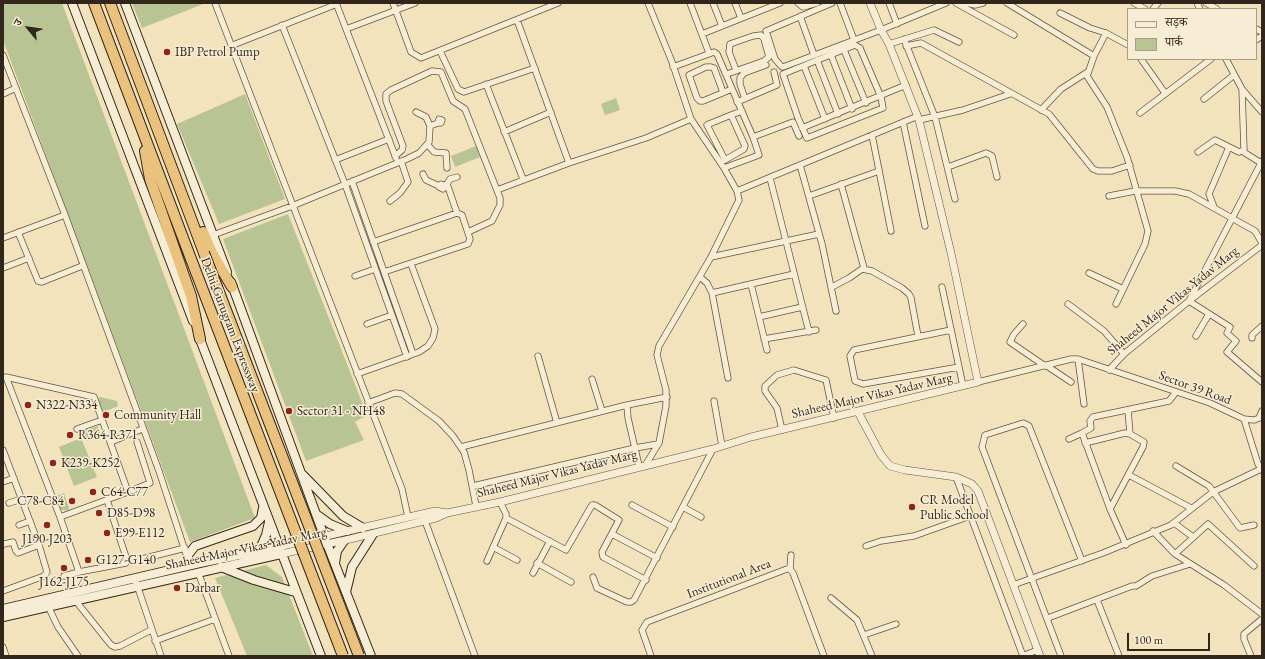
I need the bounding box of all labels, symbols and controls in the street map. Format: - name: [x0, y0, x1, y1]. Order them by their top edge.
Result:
- north arrow: [8, 8, 48, 48]
- legend: [1127, 8, 1257, 60]
- text: सड़क: [1165, 14, 1188, 30]
- text: उ: [10, 16, 25, 28]
- text: पार्क: [1165, 34, 1183, 50]
- place label: IBP Petrol Pump: [175, 44, 260, 60]
- marker: IBP Petrol Pump: [162, 47, 172, 57]
- street label: Shaheed Major Vikas Yadav Marg: [1104, 243, 1242, 359]
- street label: Delhi-Gurugram Expressway: [197, 255, 263, 395]
- street label: Sector 39 Road: [1157, 368, 1233, 408]
- street label: Shaheed Major Vikas Yadav Marg: [790, 370, 954, 422]
- place label: N322-N334: [36, 397, 98, 413]
- marker: N322-N334: [23, 400, 33, 410]
- place label: Sector 31 - NH48: [297, 403, 385, 419]
- marker: Sector 31 - NH48: [284, 406, 294, 416]
- place label: Community Hall: [114, 407, 201, 423]
- marker: Community Hall: [101, 410, 111, 420]
- place label: R364-R371: [78, 427, 138, 443]
- marker: R364-R371: [65, 430, 75, 440]
- street label: Shaheed Major Vikas Yadav Marg: [476, 447, 638, 501]
- place label: K239-K252: [61, 455, 120, 471]
- marker: K239-K252: [48, 458, 58, 468]
- place label: C64-C77: [101, 484, 148, 500]
- marker: C64-C77: [88, 487, 98, 497]
- place label: CR Model Public School: [920, 492, 989, 523]
- place label: C78-C84: [17, 493, 64, 509]
- marker: C78-C84: [67, 496, 77, 506]
- marker: CR Model Public School: [907, 502, 917, 512]
- place label: D85-D98: [107, 505, 155, 521]
- marker: D85-D98: [94, 508, 104, 518]
- marker: J190-J203: [42, 520, 52, 530]
- street label: Shaheed Major Vikas Yadav Marg: [164, 524, 328, 574]
- place label: E99-E112: [115, 525, 164, 541]
- marker: E99-E112: [102, 528, 112, 538]
- place label: J190-J203: [22, 531, 72, 547]
- place label: G127-G140: [96, 552, 156, 568]
- marker: G127-G140: [83, 555, 93, 565]
- street label: Institutional Area: [685, 556, 773, 602]
- marker: J162-J175: [59, 563, 69, 573]
- place label: J162-J175: [39, 574, 89, 590]
- place label: Darbar: [185, 580, 220, 596]
- marker: Darbar: [172, 583, 182, 593]
- scale bar: [1129, 625, 1212, 651]
- text: 100 m: [1134, 632, 1163, 648]

